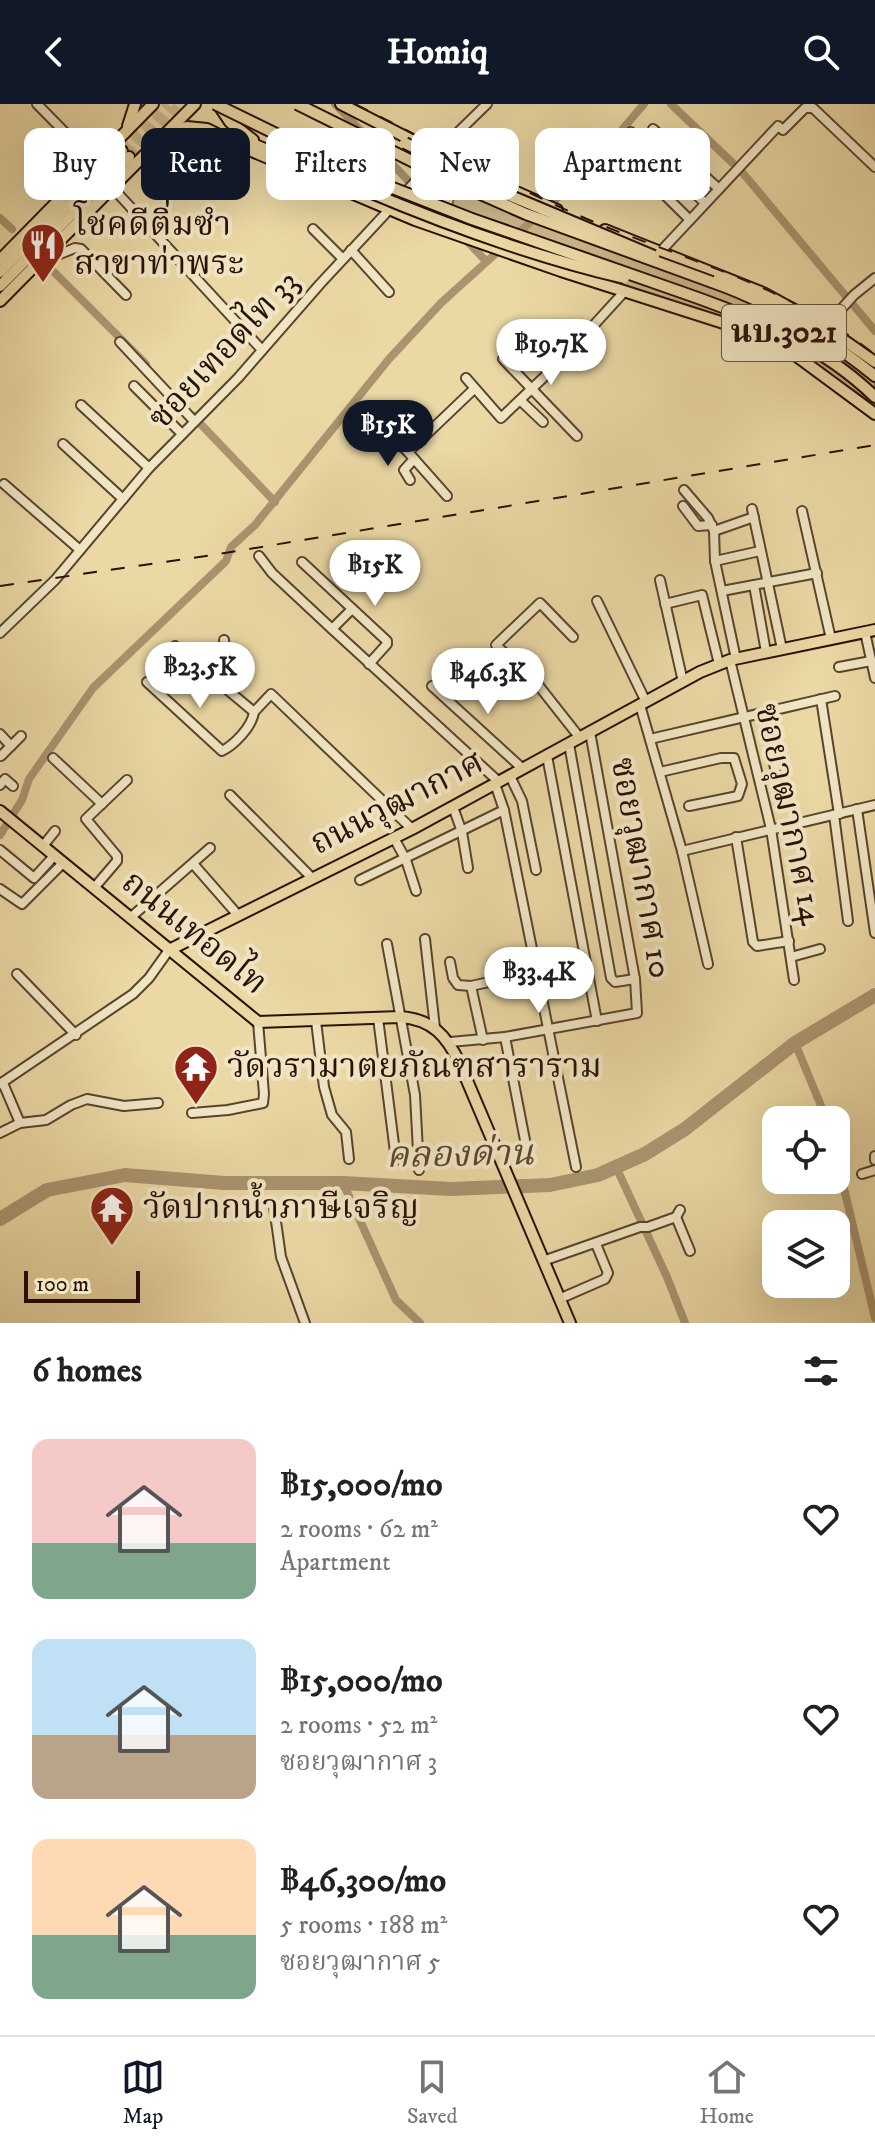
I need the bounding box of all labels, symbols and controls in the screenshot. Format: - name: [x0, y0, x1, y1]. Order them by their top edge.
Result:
- icon: back: [32, 30, 76, 74]
- text: Homiq: [387, 30, 488, 75]
- icon: search: [799, 30, 843, 74]
- chip: Buy: [24, 128, 125, 200]
- chip: Rent: [141, 128, 250, 200]
- chip: Filters: [266, 128, 395, 200]
- chip: New: [411, 128, 519, 200]
- chip: Apartment: [535, 128, 710, 200]
- place label: โชคดีติ่มซำ สาขาท่าพระ: [73, 200, 244, 285]
- restaurant icon: โชคดีติ่มซำ สาขาท่าพระ: [19, 221, 67, 284]
- street label: ซอยเทอดไท 33: [137, 259, 308, 438]
- road number: นบ.3021: [722, 305, 846, 361]
- pin: ฿19.7K: [486, 319, 616, 387]
- text: ฿19.7K: [514, 328, 588, 361]
- pin: ฿15K: [341, 400, 435, 468]
- text: ฿15K: [360, 409, 416, 442]
- pin: ฿15K: [328, 540, 422, 608]
- text: ฿15K: [347, 549, 403, 582]
- pin: ฿23.5K: [135, 642, 265, 710]
- pin: ฿46.3K: [423, 648, 553, 716]
- text: ฿23.5K: [163, 651, 237, 684]
- text: ฿46.3K: [449, 657, 527, 690]
- street label: ซอยวุฒากาศ 14: [745, 700, 833, 930]
- street label: ถนนวุฒากาศ: [303, 741, 491, 865]
- street label: ซอยวุฒากาศ 10: [601, 754, 681, 982]
- street label: ถนนเทอดไท: [113, 859, 278, 1004]
- pin: ฿33.4K: [474, 947, 604, 1015]
- text: ฿33.4K: [502, 956, 576, 989]
- temple icon: วัดวรามาตยภัณฑสาราราม: [172, 1043, 220, 1106]
- place label: วัดวรามาตยภัณฑสาราราม: [227, 1046, 602, 1088]
- map controls: [762, 1106, 850, 1298]
- button: locate: [762, 1106, 850, 1194]
- water label: คลองด่าน: [386, 1131, 535, 1179]
- place label: วัดปากน้ำภาษีเจริญ: [143, 1182, 419, 1229]
- temple icon: วัดปากน้ำภาษีเจริญ: [88, 1184, 136, 1247]
- button: layers: [762, 1210, 850, 1298]
- scale bar: [24, 1267, 140, 1303]
- text: 100 m: [36, 1271, 89, 1298]
- icon: filters: [799, 1349, 843, 1393]
- text: 6 homes: [32, 1350, 142, 1392]
- text: ฿15,000/mo: [280, 1464, 442, 1506]
- icon: home: [96, 1471, 192, 1567]
- icon: heart: [799, 1497, 843, 1541]
- text: 2 rooms · 62 m²: [280, 1513, 438, 1546]
- text: Apartment: [280, 1546, 391, 1579]
- text: ฿15,000/mo: [280, 1660, 442, 1702]
- icon: home: [96, 1671, 192, 1767]
- icon: heart: [799, 1697, 843, 1741]
- text: 2 rooms · 52 m²: [280, 1709, 437, 1742]
- text: ซอยวุฒากาศ 3: [280, 1746, 437, 1779]
- text: ฿46,300/mo: [280, 1860, 446, 1902]
- icon: home: [96, 1871, 192, 1967]
- icon: heart: [799, 1897, 843, 1941]
- text: 5 rooms · 188 m²: [280, 1909, 447, 1942]
- text: ซอยวุฒากาศ 5: [280, 1946, 440, 1979]
- tab: Map: [121, 2055, 165, 2130]
- tab: Saved: [407, 2055, 458, 2130]
- tab: Home: [700, 2055, 754, 2130]

